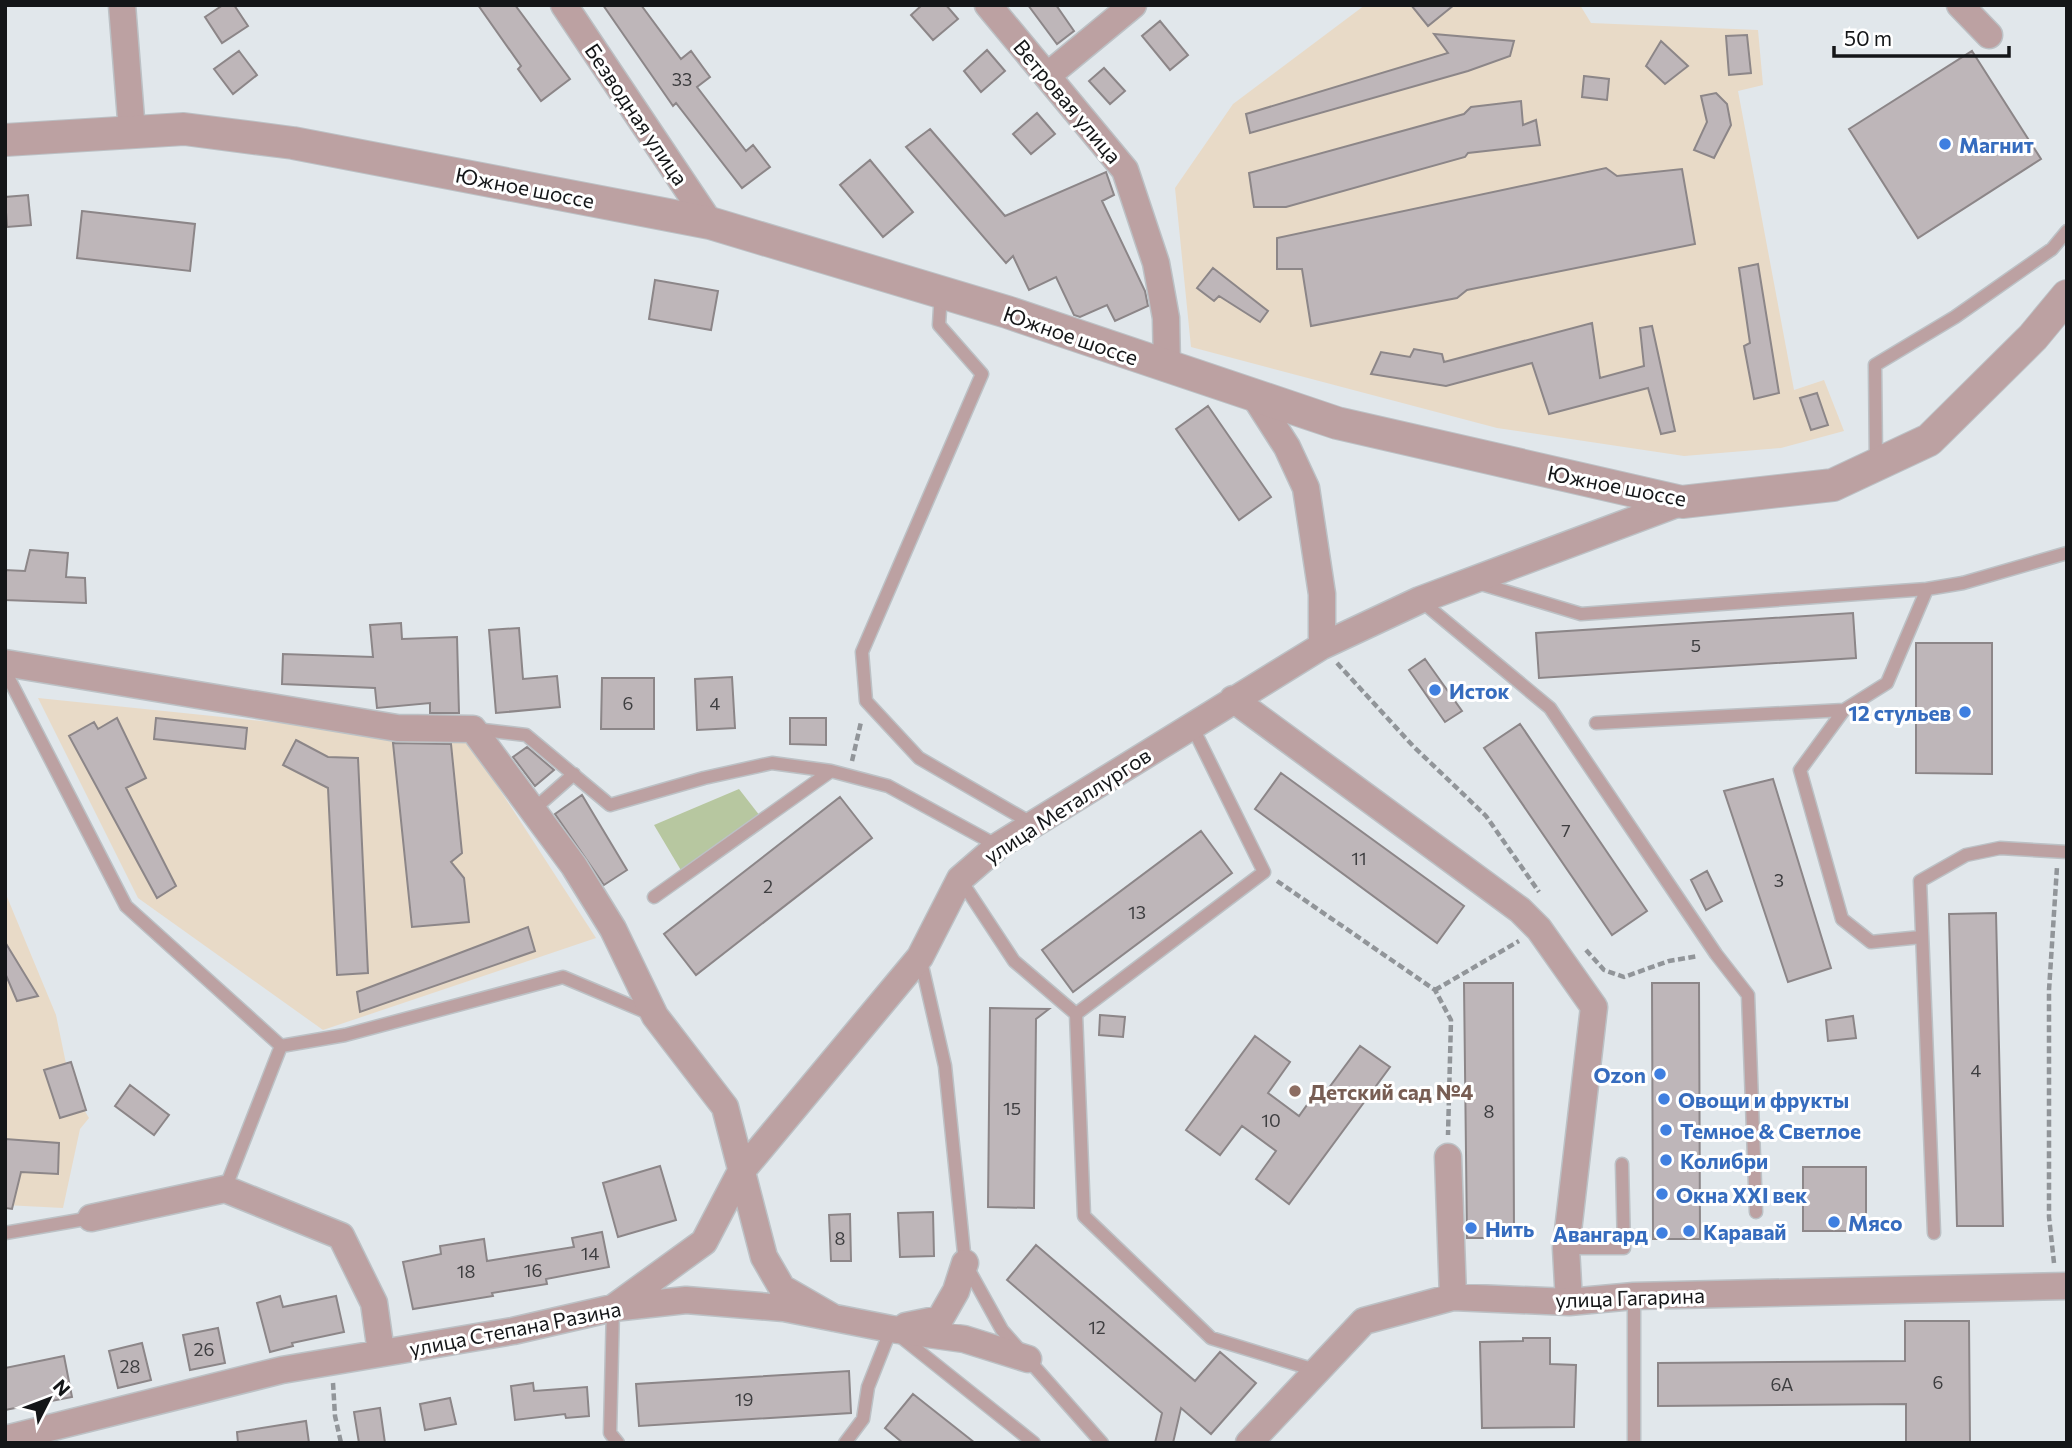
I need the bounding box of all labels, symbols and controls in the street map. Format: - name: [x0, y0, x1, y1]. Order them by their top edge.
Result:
- scale bar: [1834, 14, 2009, 58]
- text: 50 m: [1844, 25, 1892, 50]
- street label: Ветровая улица: [1009, 34, 1127, 168]
- street label: Безводная улица: [580, 38, 694, 190]
- house number: 33: [672, 68, 692, 90]
- place label: Магнит: [1959, 132, 2034, 157]
- marker: Магнит: [1937, 136, 1953, 152]
- street label: Южное шоссе: [453, 161, 597, 213]
- street label: Южное шоссе: [1000, 300, 1142, 370]
- street label: Южное шоссе: [1545, 459, 1689, 511]
- house number: 5: [1691, 634, 1701, 656]
- place label: Исток: [1449, 678, 1510, 703]
- marker: Исток: [1427, 682, 1443, 698]
- house number: 6: [623, 692, 633, 714]
- house number: 4: [710, 692, 721, 714]
- place label: 12 стульев: [1848, 700, 1951, 725]
- marker: 12 стульев: [1957, 704, 1973, 720]
- street label: улица Металлургов: [979, 742, 1155, 868]
- house number: 7: [1561, 819, 1571, 841]
- house number: 11: [1351, 847, 1367, 869]
- house number: 3: [1774, 869, 1784, 891]
- house number: 2: [763, 875, 773, 897]
- house number: 13: [1128, 901, 1146, 923]
- house number: 4: [1971, 1059, 1982, 1081]
- place label: Ozon: [1593, 1062, 1646, 1087]
- marker: Ozon: [1652, 1066, 1668, 1082]
- place label: Детский сад №4: [1309, 1079, 1474, 1104]
- marker: Детский сад №4: [1287, 1083, 1303, 1099]
- place label: Овощи и фрукты: [1678, 1087, 1849, 1112]
- marker: Овощи и фрукты: [1656, 1091, 1672, 1107]
- house number: 15: [1003, 1097, 1021, 1119]
- house number: 8: [1484, 1100, 1495, 1122]
- house number: 10: [1261, 1109, 1281, 1131]
- place label: Темное & Светлое: [1680, 1118, 1861, 1143]
- marker: Темное & Светлое: [1658, 1122, 1674, 1138]
- place label: Колибри: [1680, 1148, 1768, 1173]
- marker: Колибри: [1658, 1152, 1674, 1168]
- place label: Окна XXI век: [1676, 1182, 1807, 1207]
- marker: Окна XXI век: [1654, 1186, 1670, 1202]
- place label: Мясо: [1848, 1210, 1903, 1235]
- marker: Мясо: [1826, 1214, 1842, 1230]
- place label: Нить: [1485, 1216, 1534, 1241]
- place label: Каравай: [1703, 1219, 1787, 1244]
- marker: Нить: [1463, 1220, 1479, 1236]
- place label: Авангард: [1553, 1221, 1648, 1246]
- marker: Каравай: [1681, 1223, 1697, 1239]
- marker: Авангард: [1654, 1225, 1670, 1241]
- house number: 8: [835, 1227, 846, 1249]
- house number: 14: [581, 1242, 599, 1264]
- house number: 16: [524, 1259, 542, 1281]
- house number: 18: [457, 1260, 475, 1282]
- street label: улица Гагарина: [1555, 1282, 1705, 1312]
- street label: улица Степана Разина: [407, 1295, 623, 1361]
- house number: 12: [1088, 1316, 1106, 1338]
- house number: 26: [194, 1338, 214, 1360]
- house number: 28: [120, 1355, 141, 1377]
- north arrow: [14, 1364, 84, 1434]
- house number: 6: [1933, 1371, 1943, 1393]
- house number: 6А: [1771, 1373, 1793, 1395]
- text: N: [49, 1374, 75, 1400]
- house number: 19: [735, 1388, 753, 1410]

